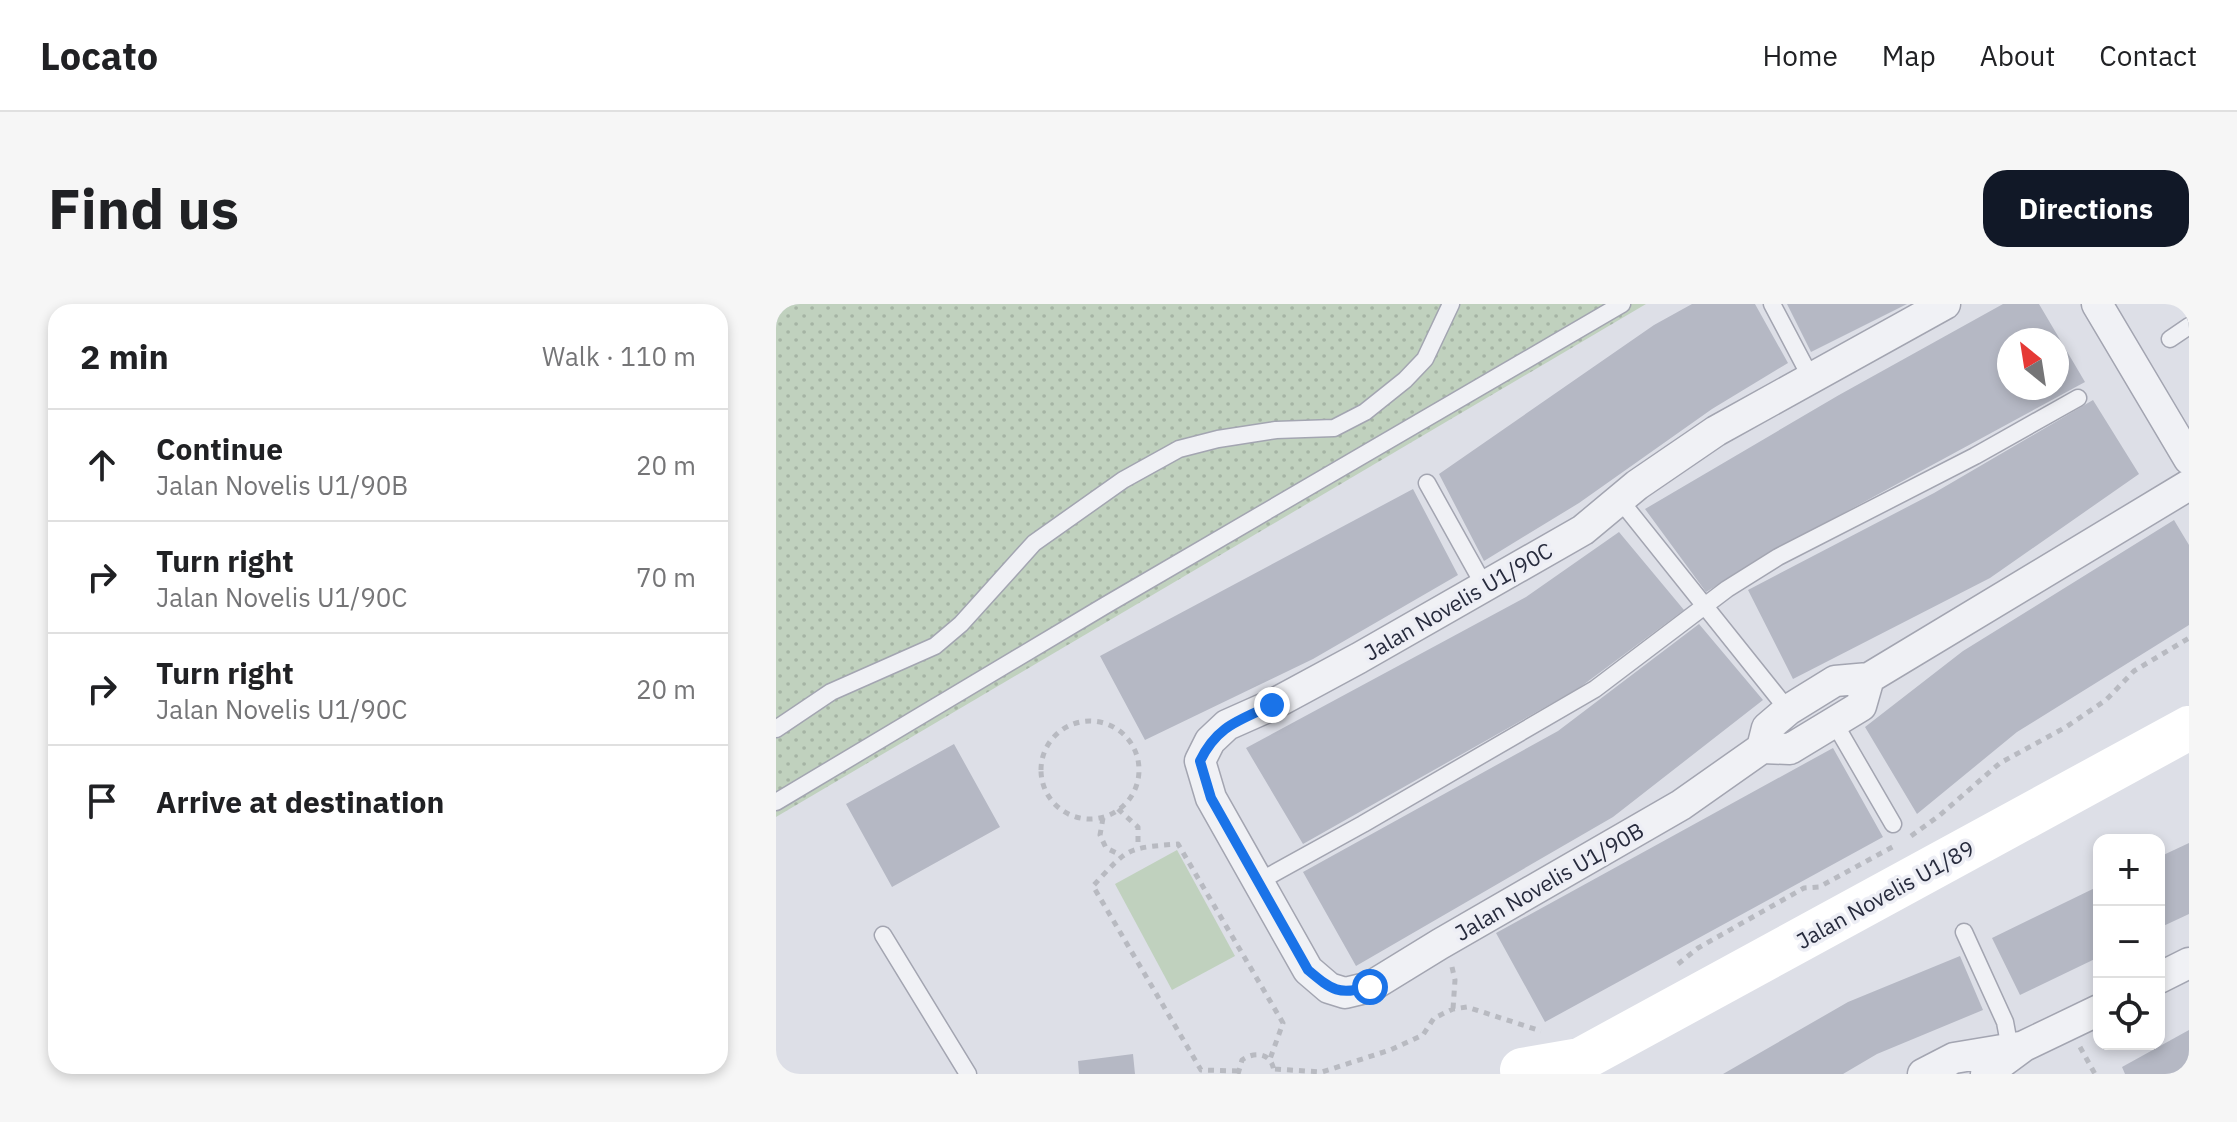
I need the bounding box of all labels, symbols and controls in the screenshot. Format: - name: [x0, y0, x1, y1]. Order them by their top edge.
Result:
- text: Locato: [40, 31, 158, 80]
- text: Home: [1762, 37, 1838, 74]
- text: Map: [1882, 37, 1936, 74]
- text: About: [1980, 37, 2055, 74]
- text: Contact: [2099, 37, 2197, 74]
- button: Directions: [1983, 170, 2189, 247]
- text: Find us: [48, 172, 239, 244]
- north arrow: [1997, 328, 2069, 400]
- text: 2 min: [80, 334, 169, 378]
- text: Walk · 110 m: [542, 339, 696, 373]
- text: Continue: [156, 429, 283, 468]
- icon: ahead: [80, 443, 124, 487]
- text: 20 m: [636, 448, 696, 482]
- text: Jalan Novelis U1/90B: [156, 468, 408, 502]
- street label: Jalan Novelis U1/90C: [1359, 535, 1557, 667]
- text: Turn right: [156, 541, 294, 580]
- icon: right: [80, 555, 124, 599]
- text: 70 m: [636, 560, 696, 594]
- text: Jalan Novelis U1/90C: [156, 580, 408, 614]
- text: Turn right: [156, 653, 294, 692]
- icon: right: [80, 667, 124, 711]
- text: 20 m: [636, 672, 696, 706]
- route end: [1254, 687, 1290, 723]
- text: Jalan Novelis U1/90C: [156, 692, 408, 726]
- icon: arrive: [80, 779, 124, 823]
- text: Arrive at destination: [156, 782, 444, 821]
- street label: Jalan Novelis U1/90B: [1449, 815, 1649, 947]
- street label: Jalan Novelis U1/89: [1791, 833, 1979, 955]
- map controls: [2093, 834, 2165, 1050]
- button: +: [2093, 834, 2165, 906]
- button: −: [2093, 906, 2165, 978]
- route start: [1352, 969, 1388, 1005]
- button: locate: [2093, 978, 2165, 1050]

